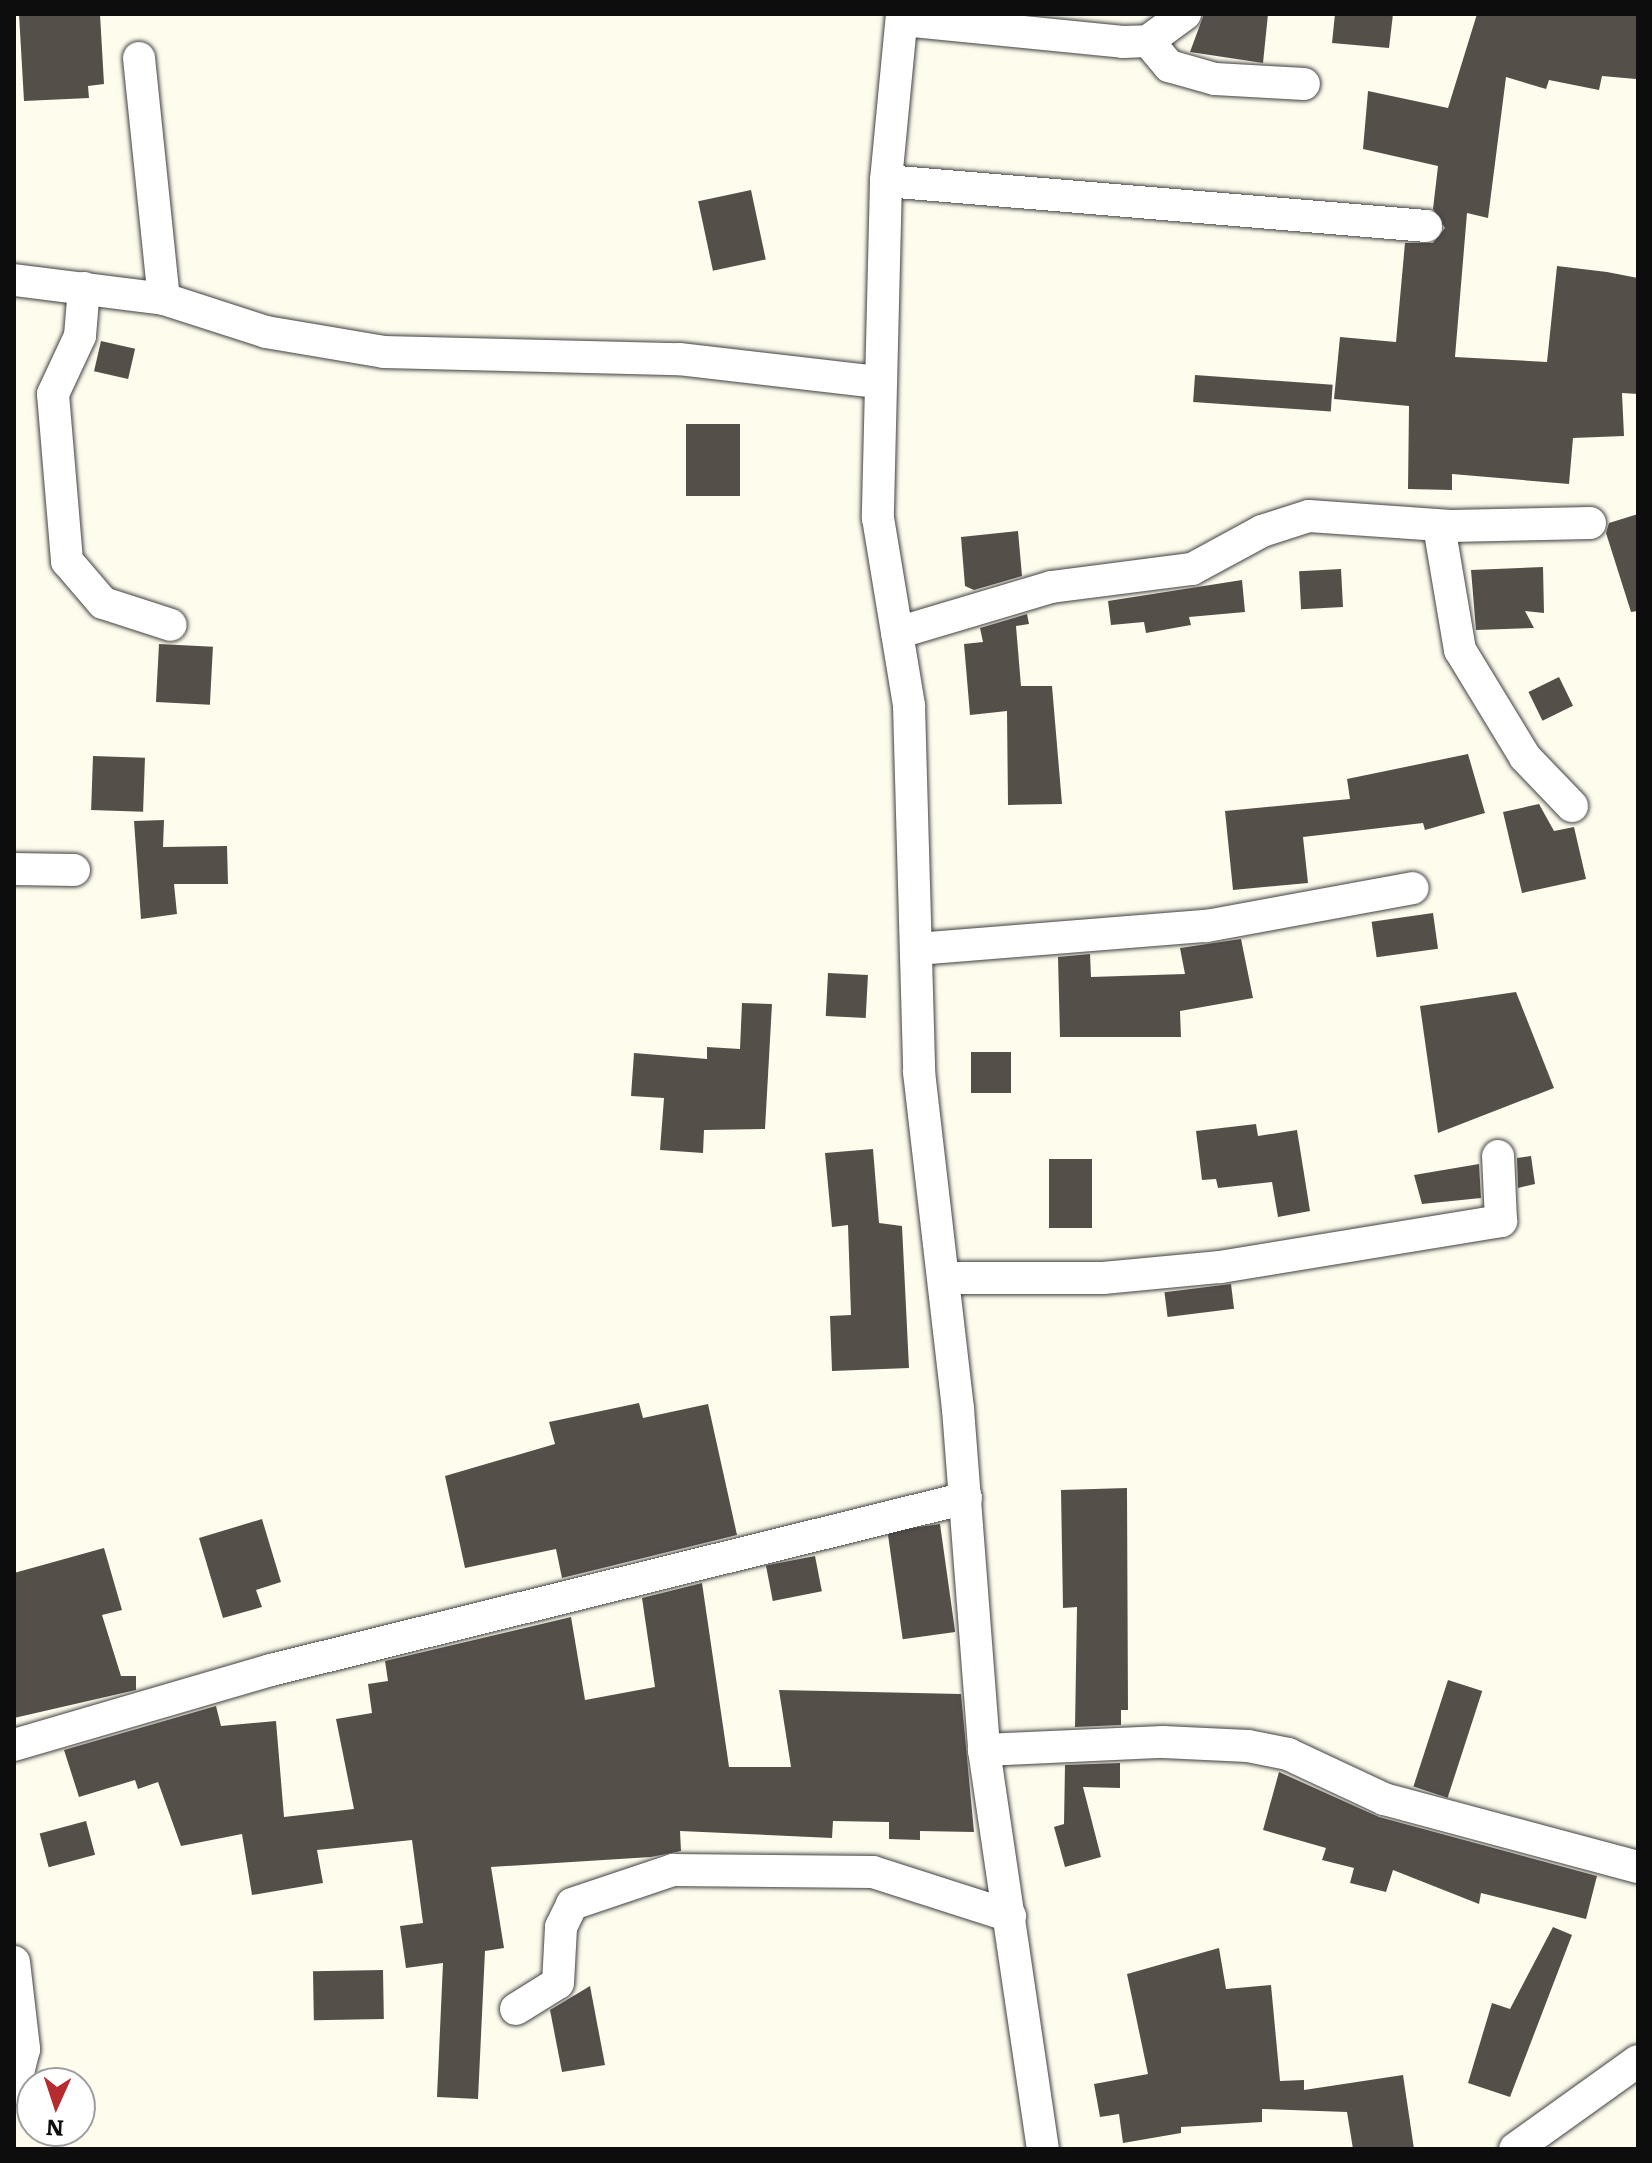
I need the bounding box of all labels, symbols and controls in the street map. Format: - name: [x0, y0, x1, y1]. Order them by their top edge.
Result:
- north arrow: [16, 2067, 96, 2147]
- text: N: [45, 2113, 65, 2146]

